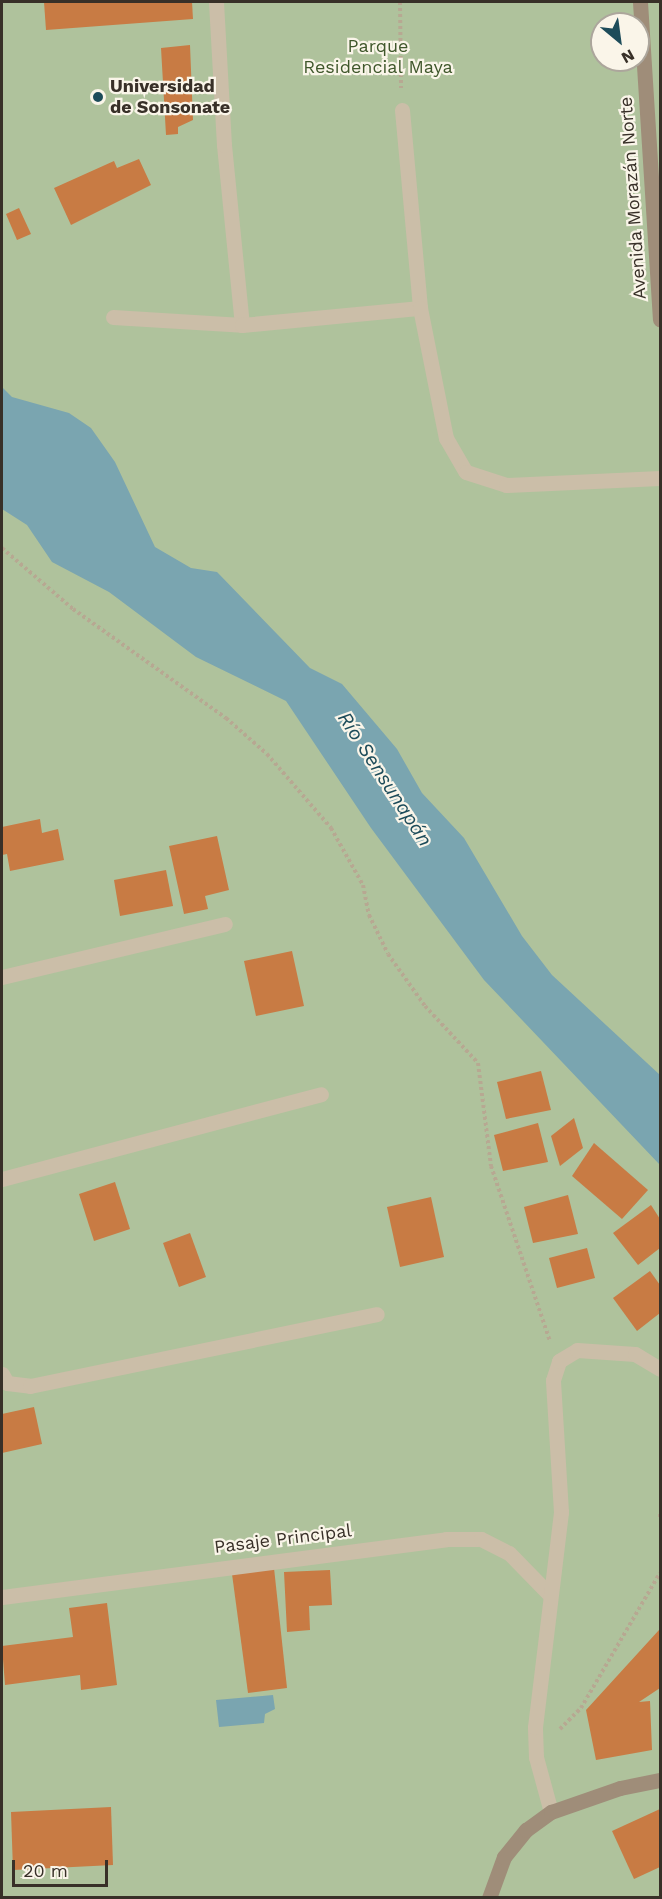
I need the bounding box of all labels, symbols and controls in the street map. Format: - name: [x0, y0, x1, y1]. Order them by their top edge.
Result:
- north arrow: [590, 12, 650, 72]
- park label: Parque Residencial Maya: [303, 36, 453, 78]
- text: N: [618, 45, 638, 68]
- place label: Universidad de Sonsonate: [110, 76, 230, 118]
- marker: Universidad de Sonsonate: [91, 90, 105, 104]
- street label: Avenida Morazán Norte: [615, 96, 651, 300]
- water label: Río Sensunapán: [333, 707, 437, 851]
- street label: Pasaje Principal: [213, 1520, 353, 1558]
- scale bar: [15, 1848, 111, 1886]
- text: 20 m: [23, 1860, 68, 1881]

